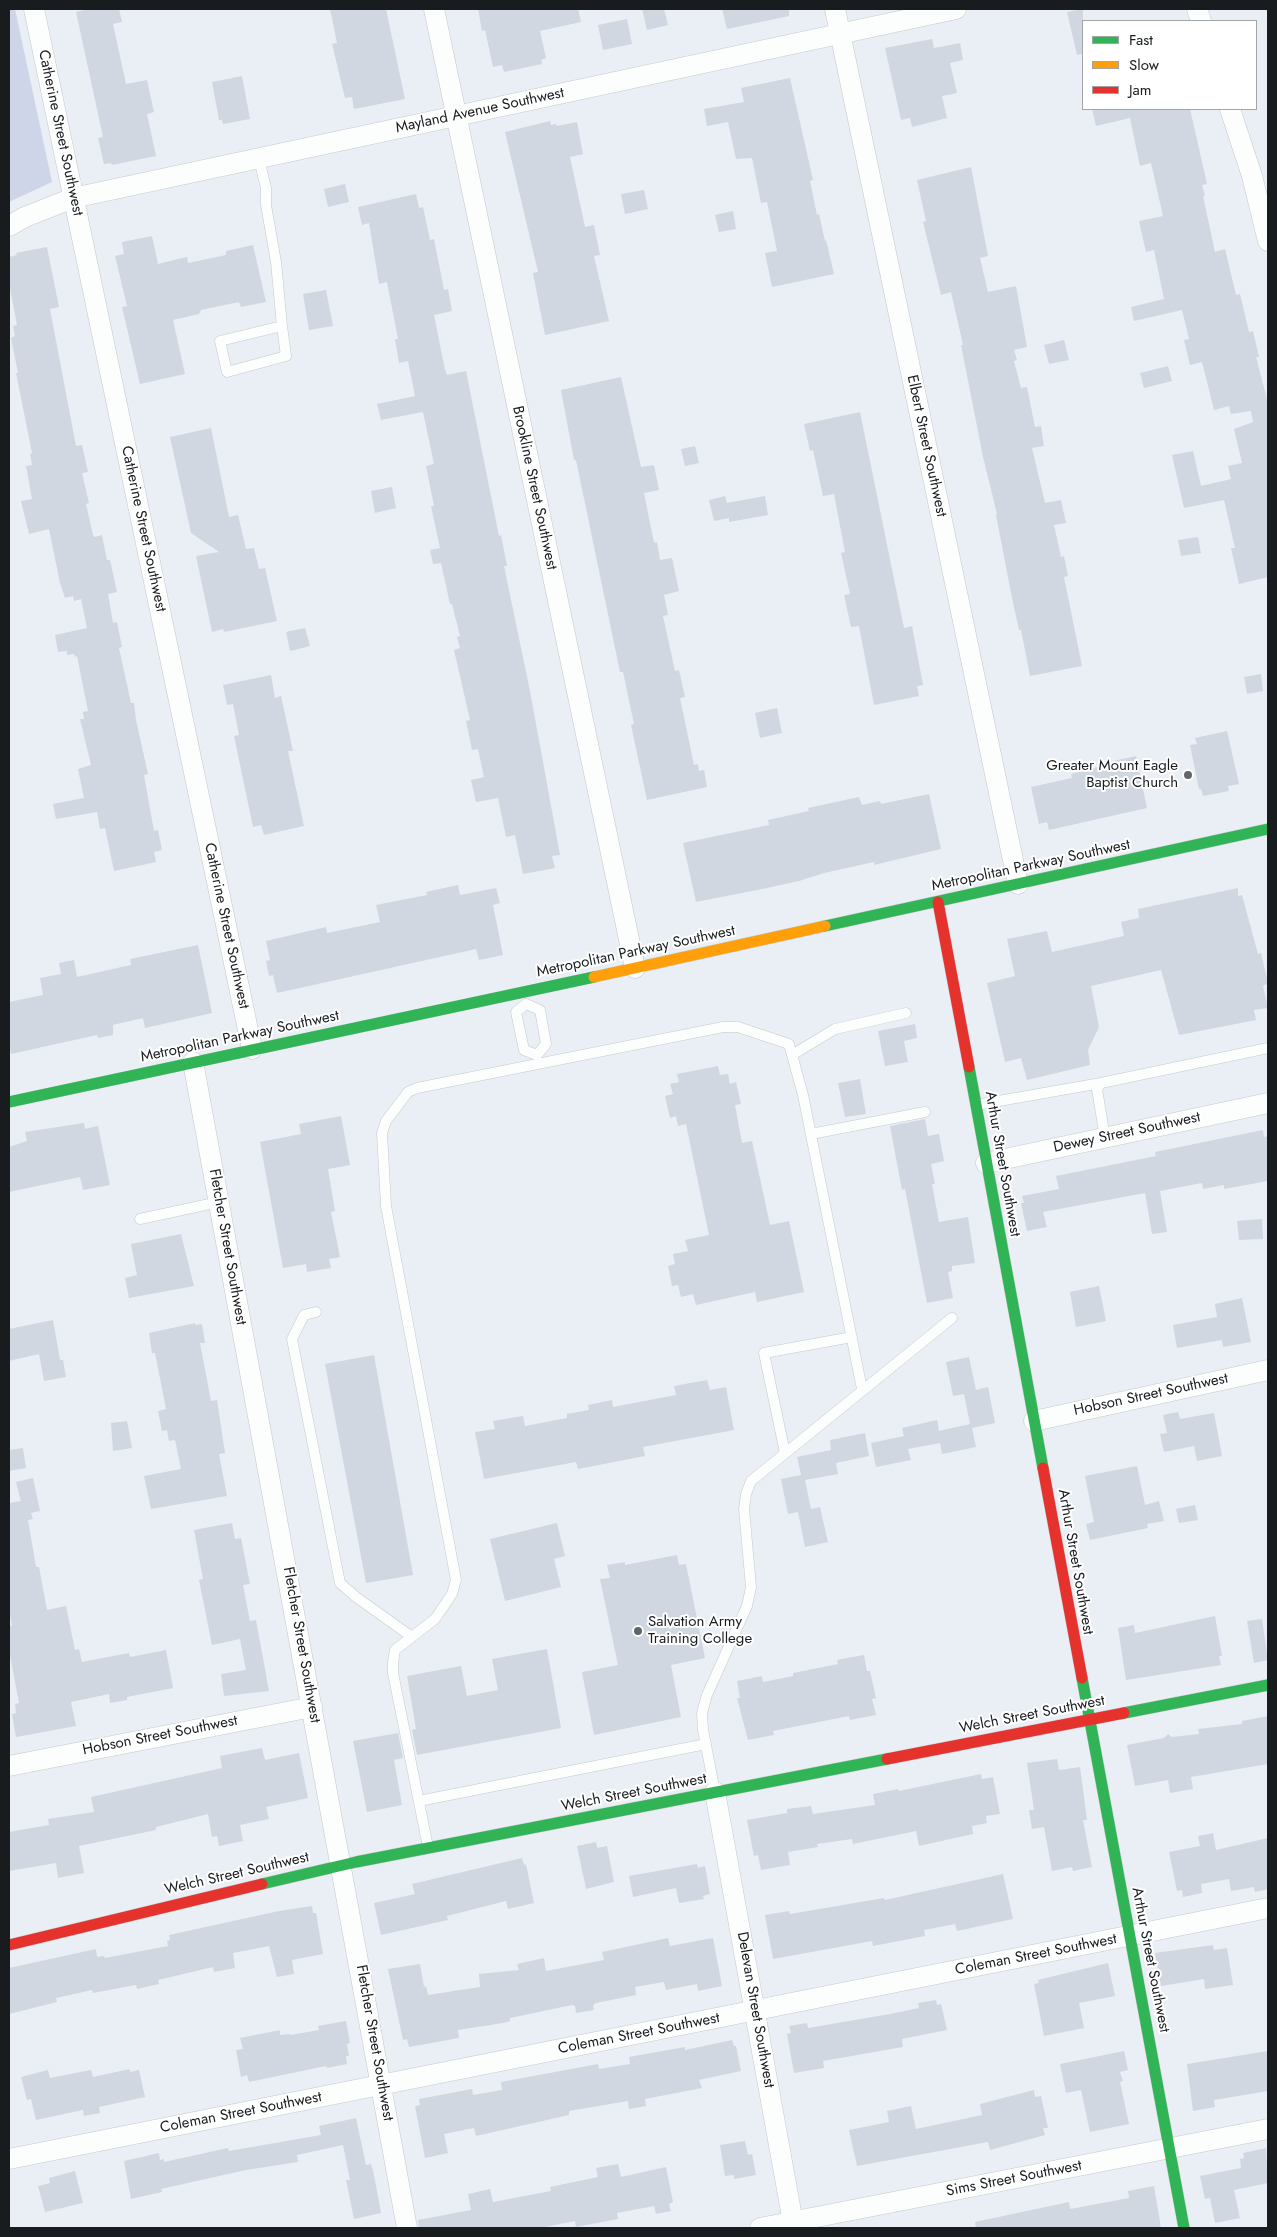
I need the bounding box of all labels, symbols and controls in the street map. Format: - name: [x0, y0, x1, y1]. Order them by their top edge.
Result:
- legend: [1082, 20, 1257, 110]
- text: Fast: [1129, 29, 1153, 51]
- street label: Catherine Street Southwest: [34, 48, 86, 218]
- text: Slow: [1129, 54, 1159, 76]
- text: Jam: [1129, 79, 1152, 101]
- street label: Mayland Avenue Southwest: [394, 84, 566, 138]
- street label: Elbert Street Southwest: [902, 373, 950, 519]
- street label: Brookline Street Southwest: [508, 404, 560, 572]
- street label: Catherine Street Southwest: [117, 444, 169, 614]
- place label: Greater Mount Eagle Baptist Church: [1046, 757, 1178, 792]
- marker: Greater Mount Eagle Baptist Church: [1182, 769, 1194, 781]
- street label: Metropolitan Parkway Southwest: [930, 836, 1132, 896]
- street label: Catherine Street Southwest: [200, 841, 252, 1011]
- street label: Metropolitan Parkway Southwest: [535, 922, 737, 982]
- street label: Metropolitan Parkway Southwest: [139, 1007, 341, 1067]
- street label: Arthur Street Southwest: [980, 1090, 1024, 1238]
- street label: Dewey Street Southwest: [1052, 1109, 1202, 1157]
- street label: Fletcher Street Southwest: [204, 1168, 250, 1326]
- street label: Hobson Street Southwest: [1072, 1370, 1230, 1420]
- street label: Arthur Street Southwest: [1053, 1488, 1097, 1636]
- street label: Fletcher Street Southwest: [278, 1566, 324, 1724]
- place label: Salvation Army Training College: [648, 1613, 752, 1648]
- marker: Salvation Army Training College: [632, 1625, 644, 1637]
- street label: Welch Street Southwest: [958, 1692, 1106, 1738]
- street label: Hobson Street Southwest: [81, 1712, 239, 1760]
- street label: Welch Street Southwest: [560, 1770, 708, 1816]
- street label: Welch Street Southwest: [163, 1849, 311, 1899]
- street label: Arthur Street Southwest: [1127, 1886, 1173, 2034]
- street label: Delevan Street Southwest: [732, 1930, 778, 2090]
- street label: Coleman Street Southwest: [954, 1930, 1118, 1980]
- street label: Fletcher Street Southwest: [351, 1964, 397, 2122]
- street label: Coleman Street Southwest: [557, 2009, 721, 2059]
- street label: Coleman Street Southwest: [159, 2088, 323, 2138]
- street label: Sims Street Southwest: [945, 2157, 1083, 2201]

